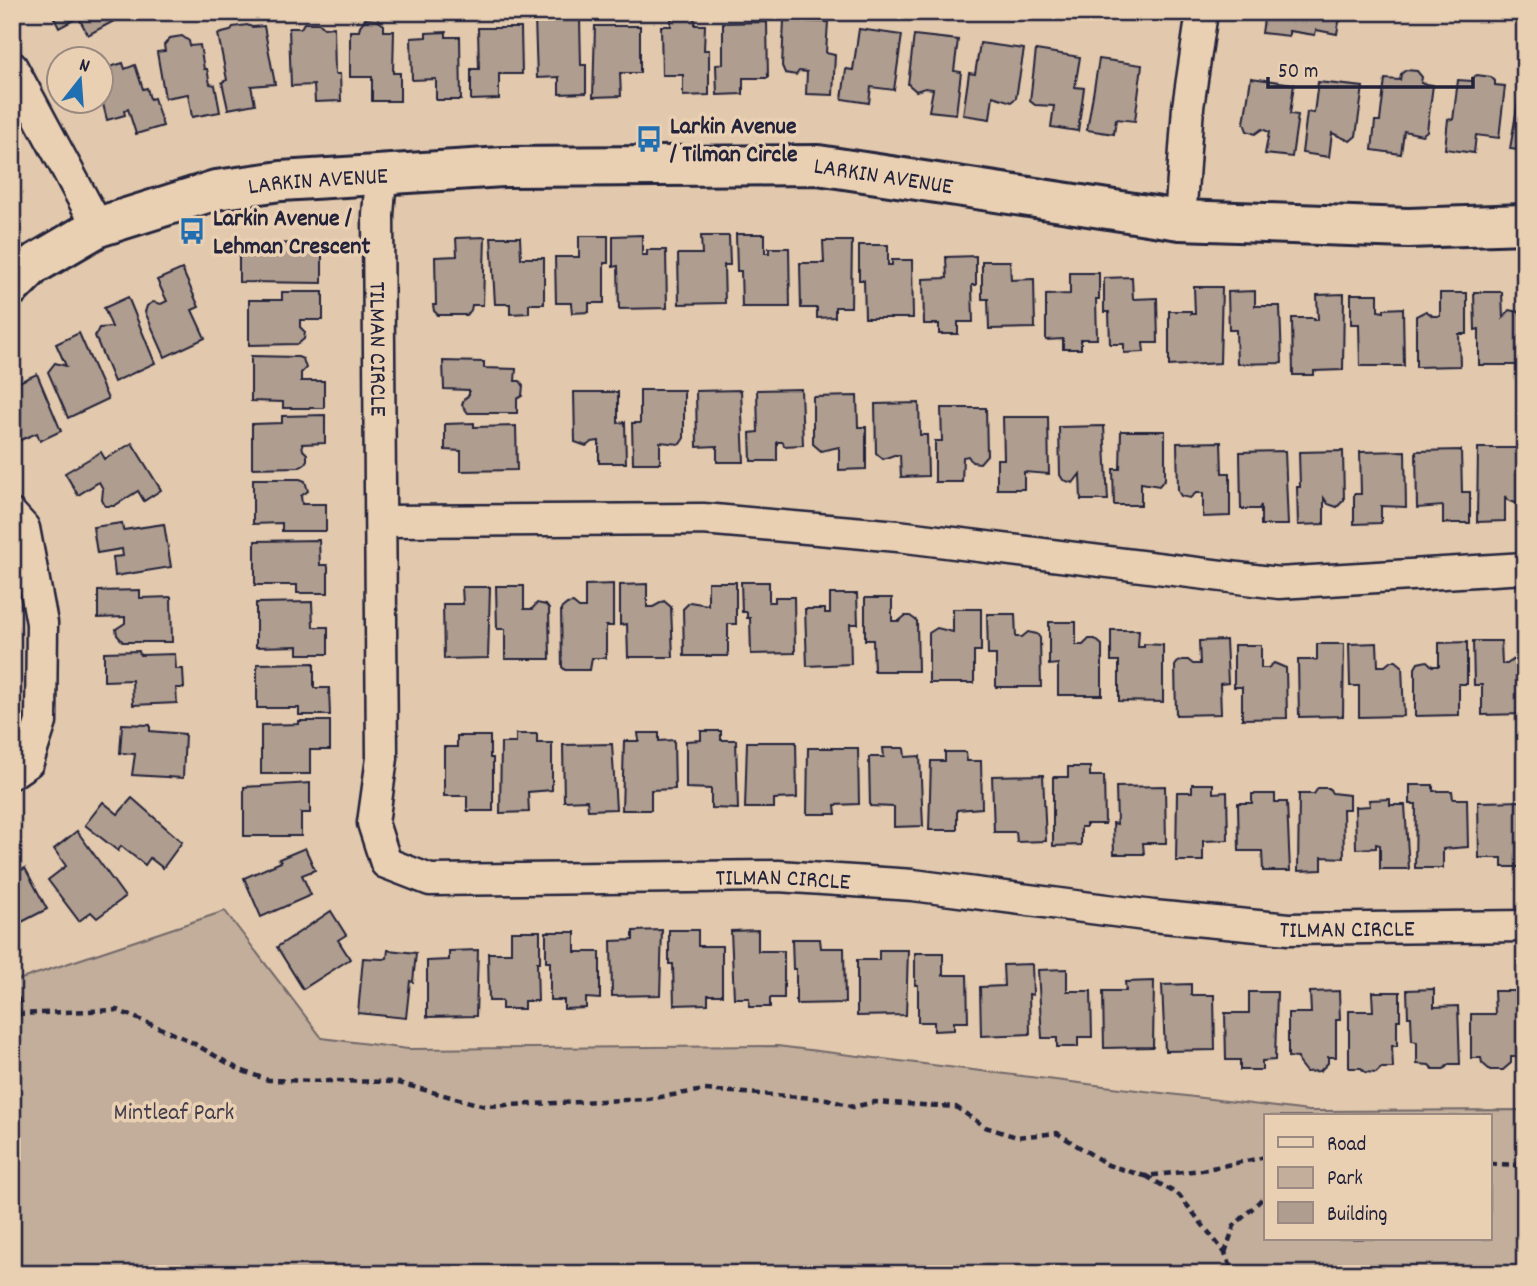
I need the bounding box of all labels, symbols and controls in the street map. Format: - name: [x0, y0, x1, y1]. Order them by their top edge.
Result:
- north arrow: [46, 46, 116, 116]
- scale bar: [1268, 46, 1472, 90]
- text: N: [76, 53, 92, 81]
- text: 50 m: [1278, 58, 1318, 88]
- place label: Larkin Avenue / Tilman Circle: [669, 111, 798, 173]
- bus stop icon: Larkin Avenue / Tilman Circle: [634, 124, 664, 154]
- street label: LARKIN AVENUE: [811, 151, 955, 205]
- street label: LARKIN AVENUE: [246, 160, 389, 205]
- place label: Larkin Avenue / Lehman Crescent: [213, 203, 370, 265]
- bus stop icon: Larkin Avenue / Lehman Crescent: [177, 216, 207, 246]
- street label: TILMAN CIRCLE: [358, 281, 393, 417]
- street label: TILMAN CIRCLE: [715, 862, 851, 901]
- street label: TILMAN CIRCLE: [1278, 913, 1415, 949]
- park label: Mintleaf Park: [114, 1097, 234, 1131]
- legend: [1264, 1114, 1492, 1240]
- text: Road: [1327, 1131, 1366, 1161]
- text: Park: [1327, 1165, 1363, 1195]
- text: Building: [1327, 1201, 1387, 1231]

